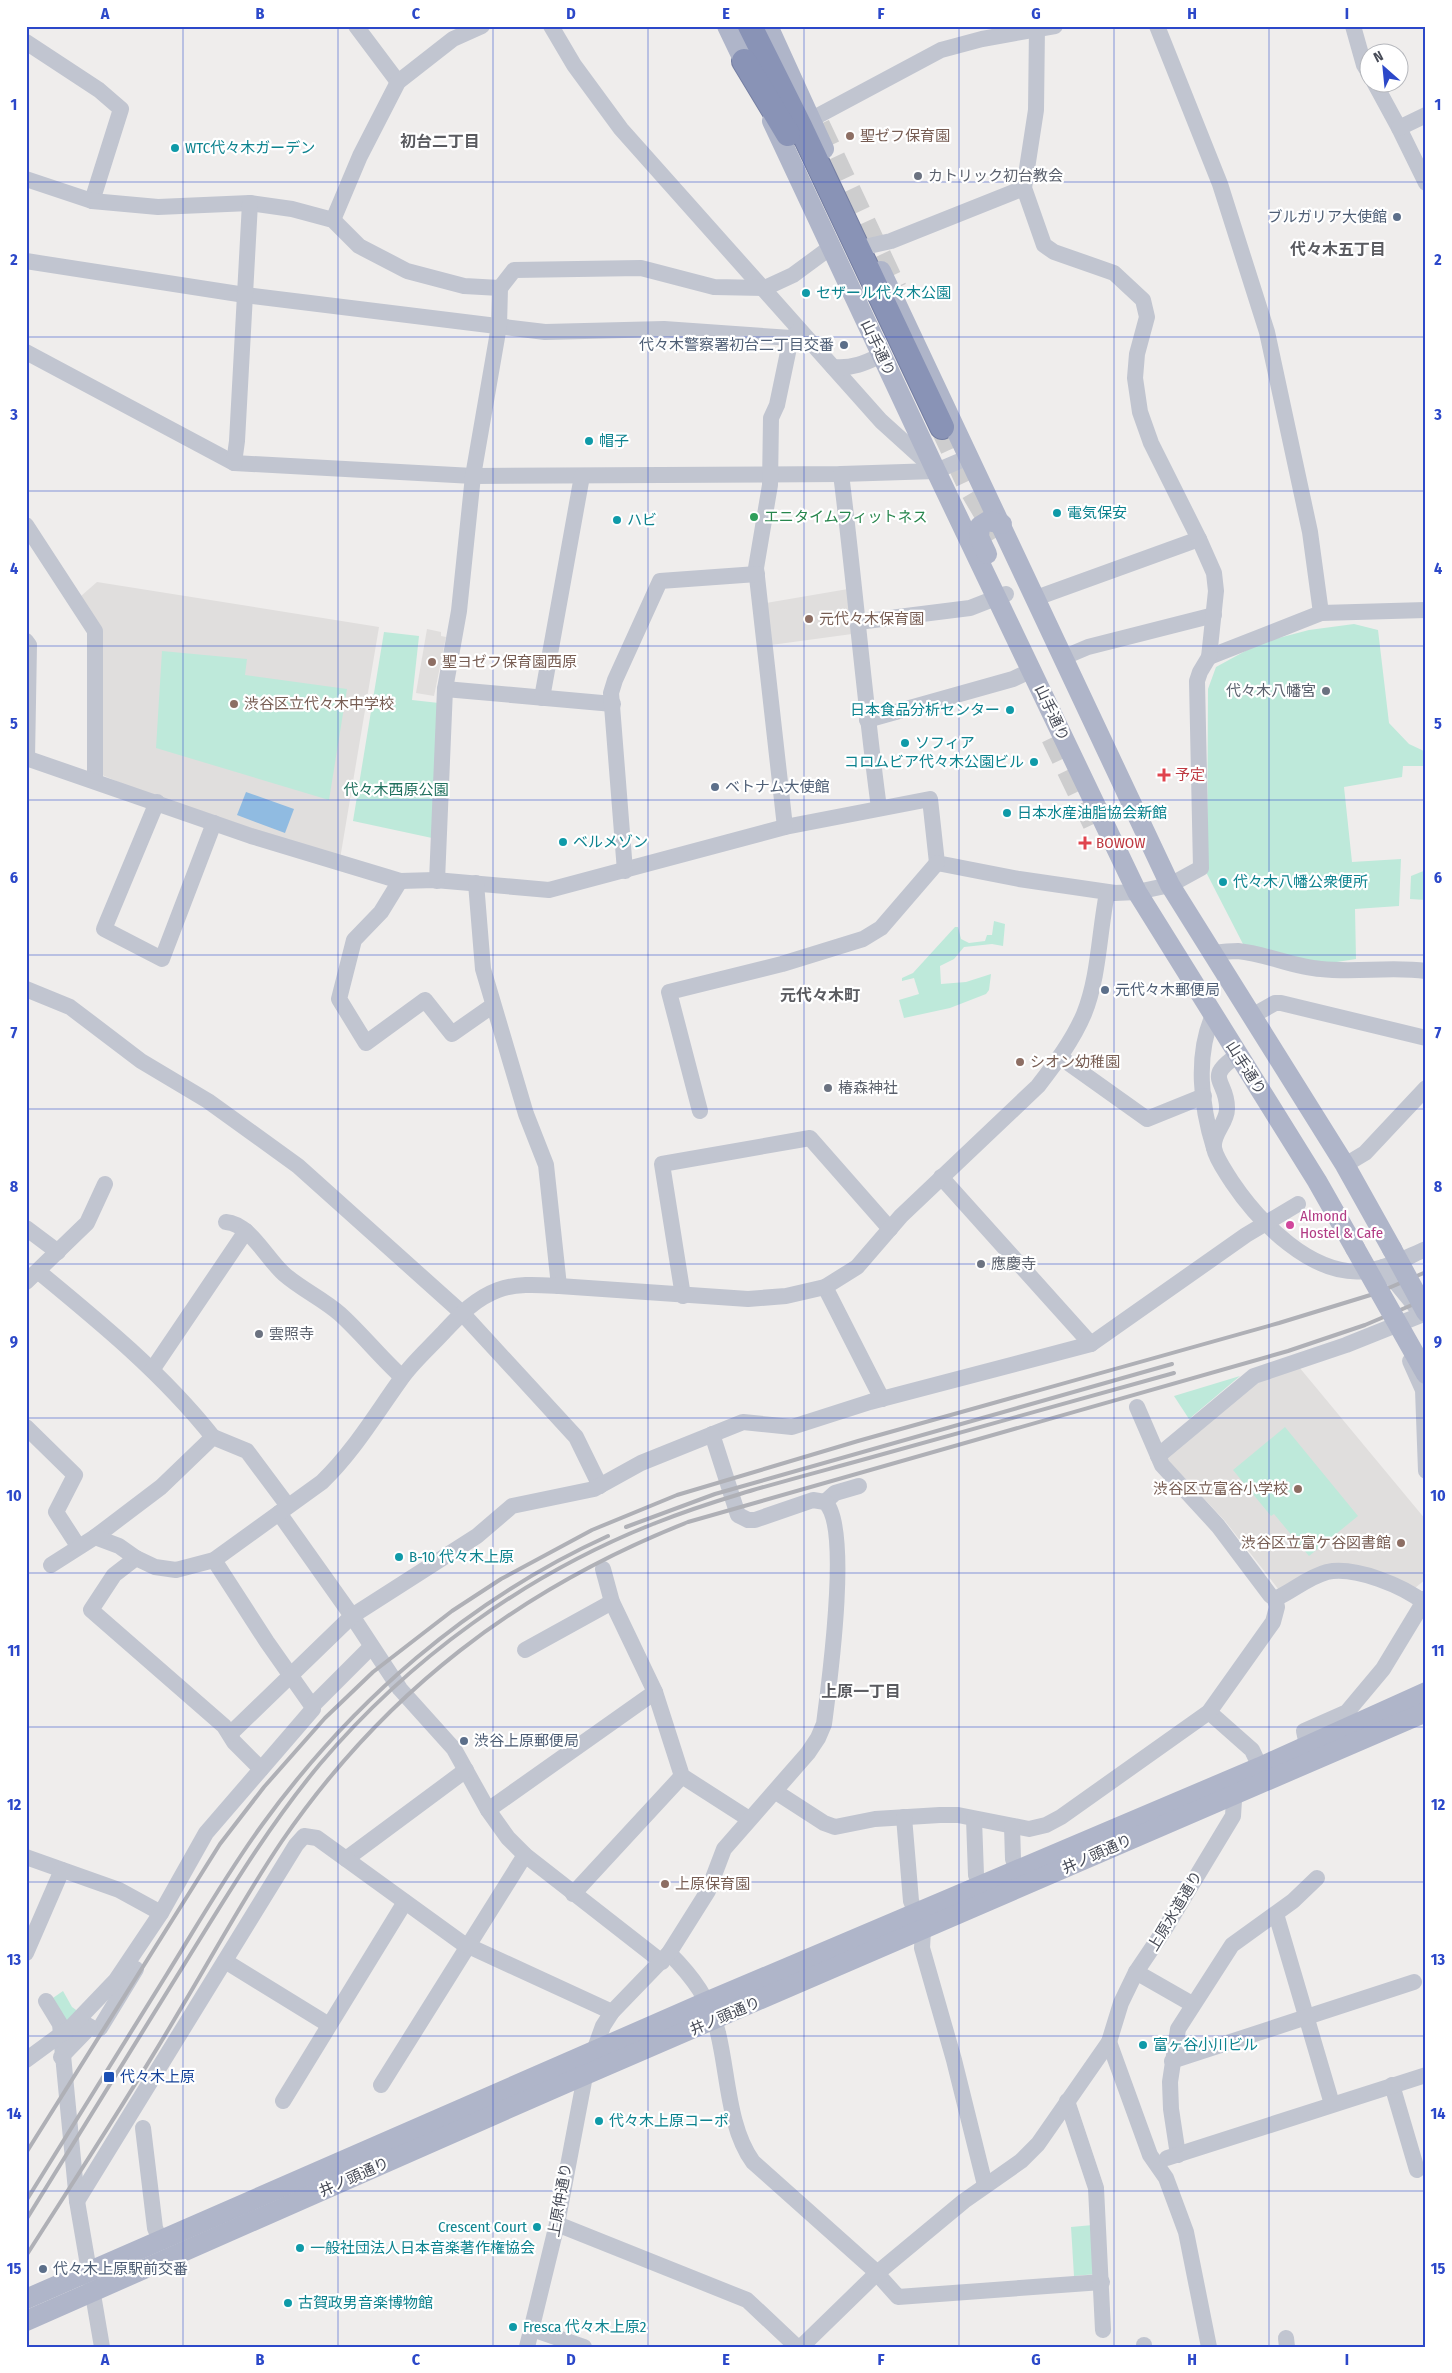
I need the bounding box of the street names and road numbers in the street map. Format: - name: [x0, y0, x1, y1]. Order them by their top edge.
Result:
- street label: 山手通り: [857, 317, 899, 379]
- street label: 山手通り: [1031, 682, 1073, 744]
- street label: 山手通り: [1222, 1038, 1270, 1098]
- street label: 井ノ頭通り: [1059, 1831, 1135, 1877]
- street label: 上原水道通り: [1144, 1868, 1206, 1954]
- street label: 井ノ頭通り: [687, 1993, 763, 2039]
- street label: 井ノ頭通り: [316, 2154, 392, 2200]
- street label: 上原仲通り: [545, 2161, 575, 2239]

